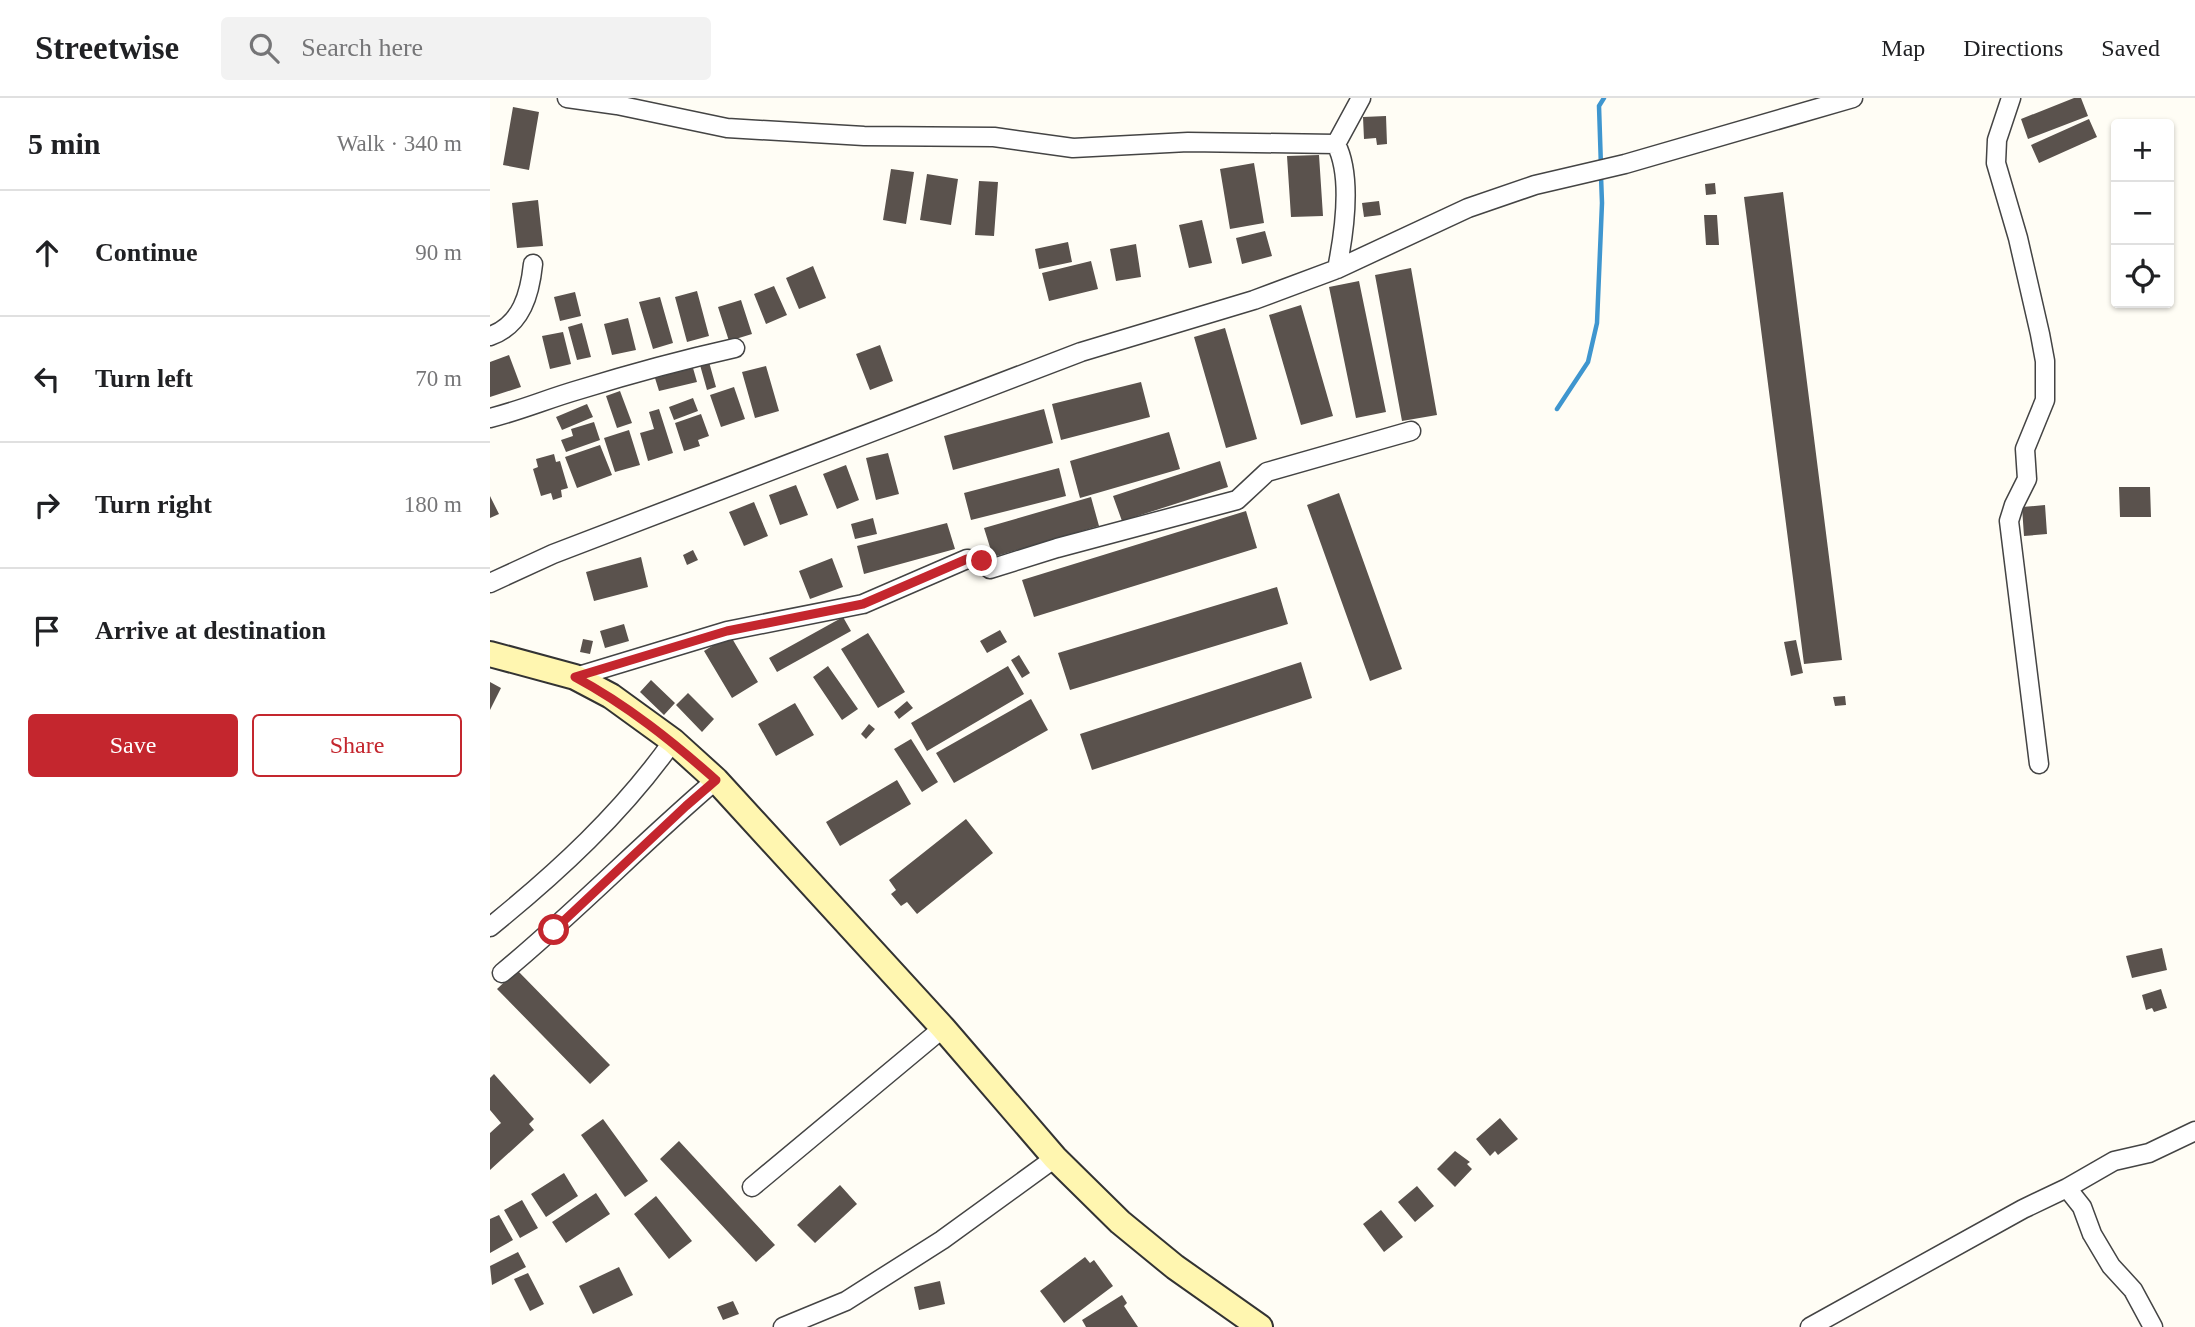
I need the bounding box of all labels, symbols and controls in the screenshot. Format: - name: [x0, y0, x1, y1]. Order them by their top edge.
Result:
- search box: [221, 17, 711, 80]
- icon: search: [245, 29, 283, 67]
- text: Streetwise: [35, 30, 179, 66]
- text: Search here: [301, 33, 423, 62]
- text: Map: [1881, 35, 1925, 61]
- text: Directions: [1963, 35, 2063, 61]
- text: Saved: [2101, 35, 2160, 61]
- map controls: [2111, 119, 2174, 308]
- button: +: [2111, 119, 2174, 182]
- text: 5 min: [28, 127, 101, 160]
- text: Walk · 340 m: [337, 131, 462, 156]
- button: −: [2111, 182, 2174, 245]
- icon: ahead: [28, 234, 66, 272]
- text: Continue: [95, 238, 198, 267]
- text: 90 m: [415, 240, 462, 265]
- button: locate: [2111, 245, 2174, 308]
- icon: left: [28, 360, 66, 398]
- text: Turn left: [95, 364, 193, 393]
- text: 70 m: [415, 366, 462, 391]
- icon: right: [28, 486, 66, 524]
- text: Turn right: [95, 490, 212, 519]
- text: 180 m: [404, 492, 462, 517]
- route end: [966, 545, 997, 576]
- icon: arrive: [28, 612, 66, 650]
- text: Arrive at destination: [95, 616, 326, 645]
- button: Save: [28, 714, 238, 777]
- button: Share: [252, 714, 462, 777]
- route start: [538, 914, 569, 945]

